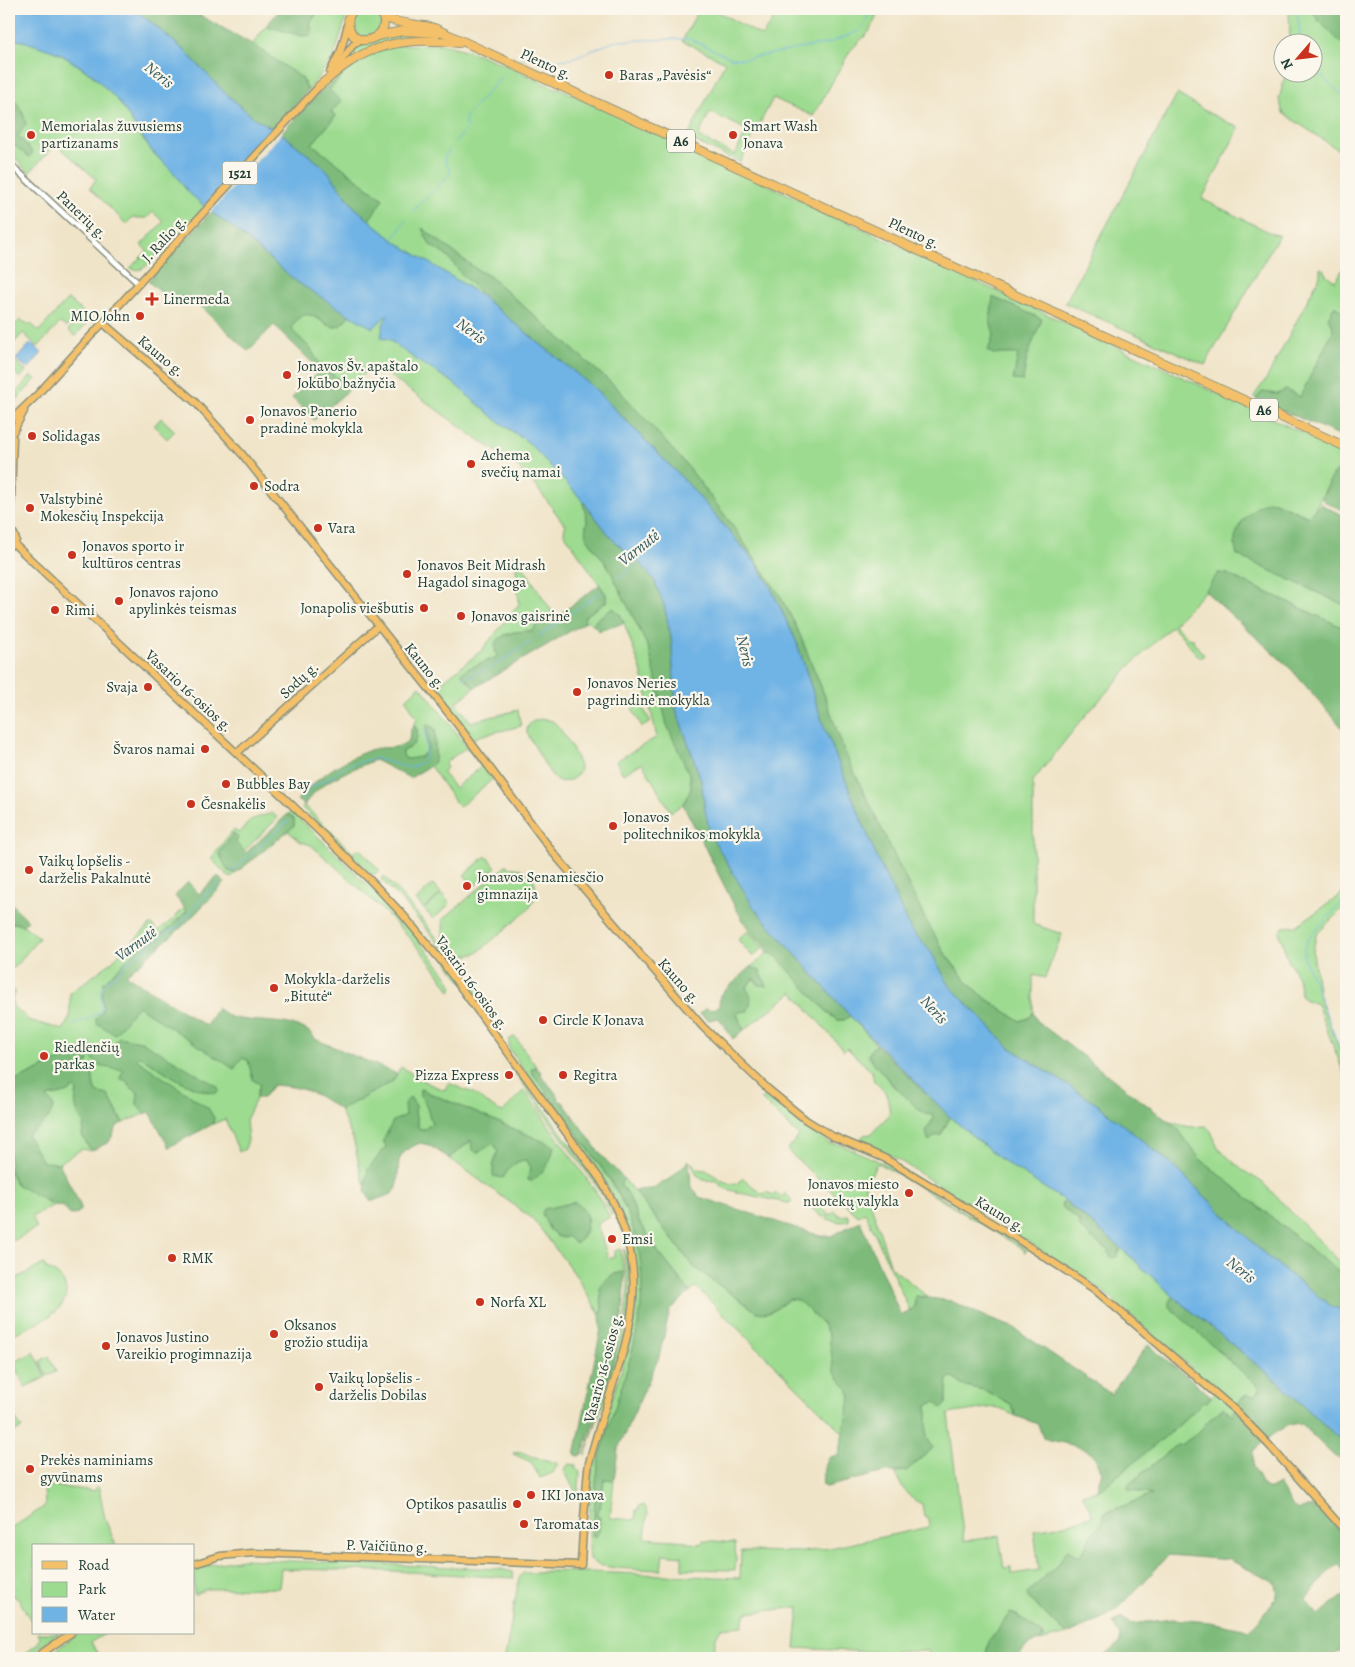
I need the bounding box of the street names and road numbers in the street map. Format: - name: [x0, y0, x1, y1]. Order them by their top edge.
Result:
- street label: Plento g.: [517, 43, 575, 85]
- road number: A6: [667, 130, 695, 152]
- road number: 1521: [222, 162, 258, 184]
- street label: Panerių g.: [52, 186, 112, 244]
- street label: J. Ralio g.: [137, 211, 191, 267]
- street label: Plento g.: [885, 212, 943, 254]
- street label: Kauno g.: [133, 331, 189, 381]
- road number: A6: [1250, 398, 1278, 422]
- street label: Kauno g.: [400, 638, 450, 694]
- street label: Vasario 16-osios g.: [140, 645, 237, 737]
- street label: Sodų g.: [275, 657, 323, 703]
- street label: Vasario 16-osios g.: [430, 931, 513, 1034]
- street label: Kauno g.: [653, 954, 705, 1008]
- street label: Kauno g.: [971, 1191, 1029, 1237]
- street label: Vasario 16-osios g.: [579, 1311, 627, 1426]
- street label: P. Vaičiūno g.: [346, 1535, 428, 1557]

